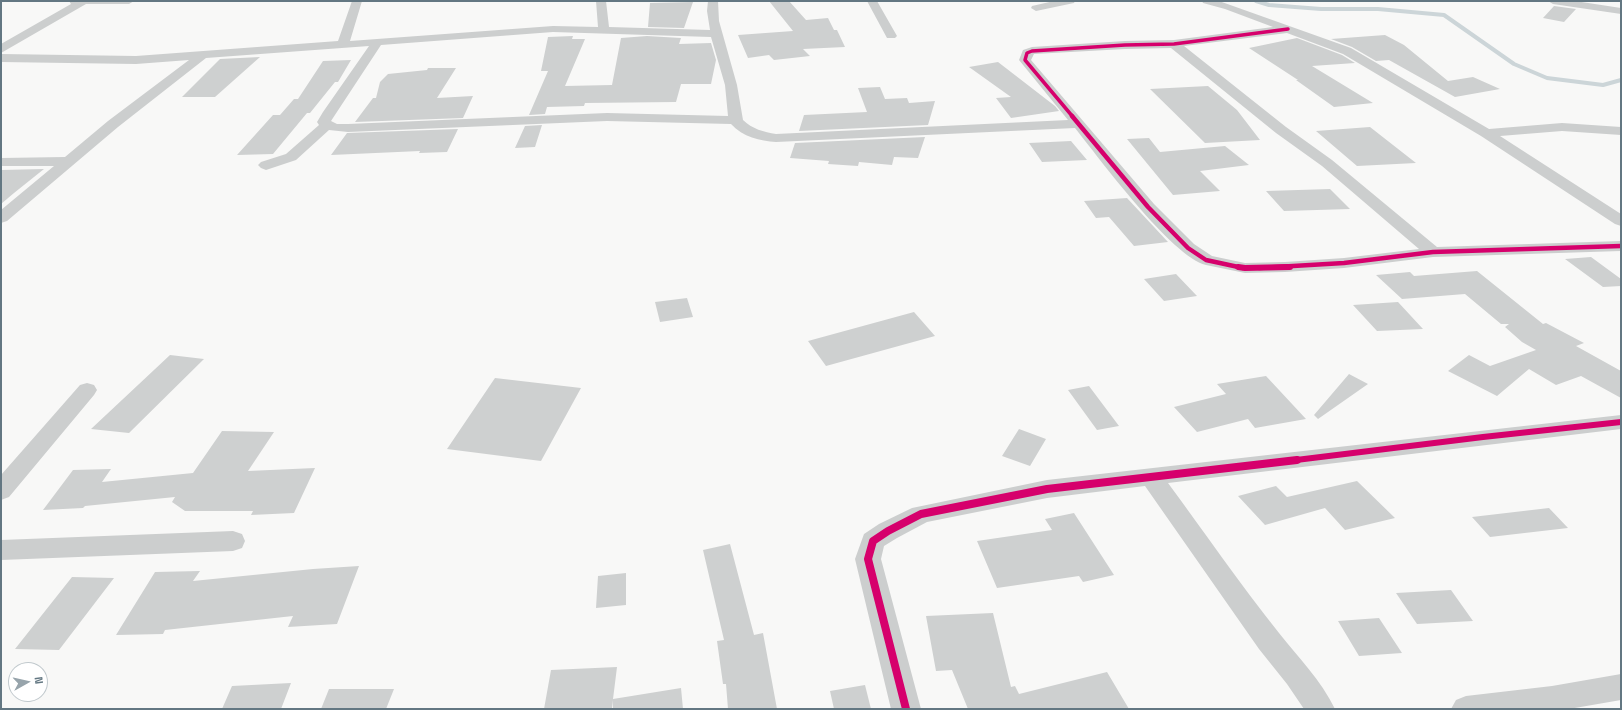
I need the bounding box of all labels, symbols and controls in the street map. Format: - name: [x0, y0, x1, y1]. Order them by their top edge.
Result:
- north arrow: [8, 662, 48, 702]
- text: N: [31, 676, 46, 685]

